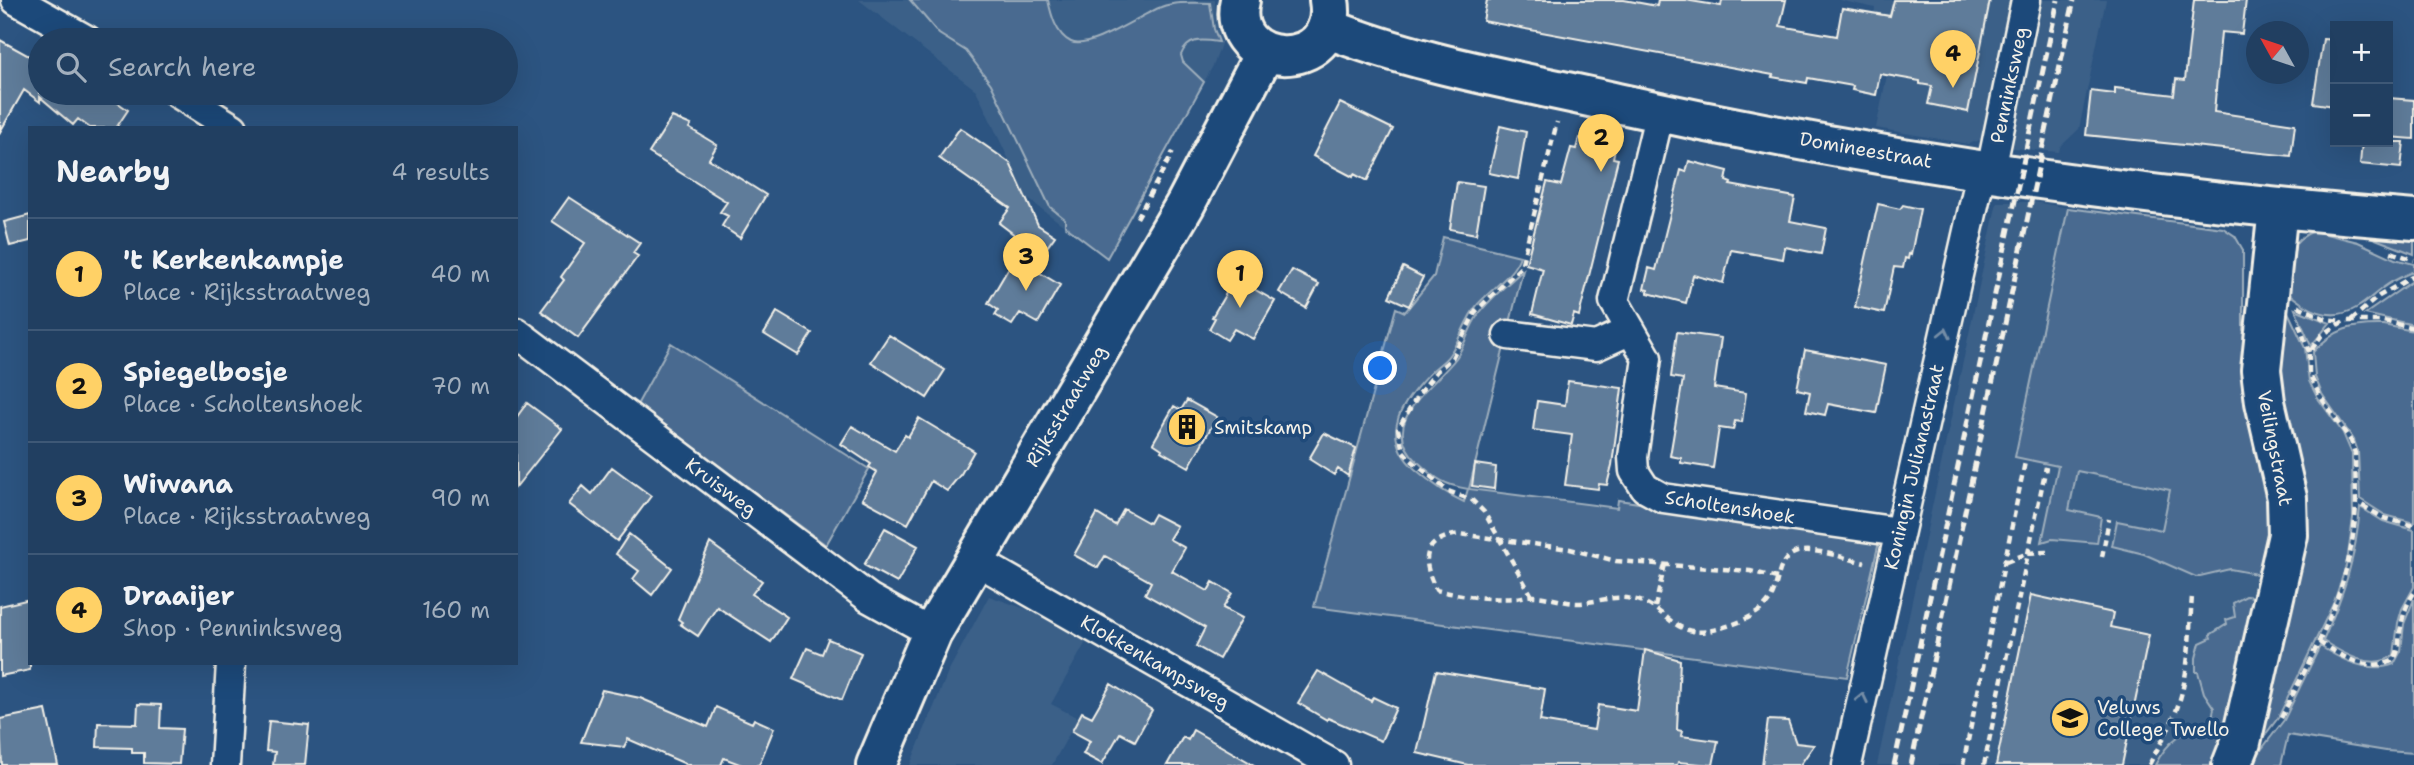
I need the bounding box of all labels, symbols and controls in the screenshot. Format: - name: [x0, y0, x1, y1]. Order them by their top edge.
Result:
- north arrow: [2246, 21, 2309, 84]
- map controls: [2330, 21, 2393, 147]
- button: +: [2330, 21, 2393, 84]
- street label: Penninksweg: [1984, 24, 2034, 146]
- search box: [28, 28, 518, 105]
- pin: 4: [1930, 30, 1976, 88]
- icon: search: [52, 48, 90, 86]
- text: Search here: [108, 49, 257, 84]
- button: −: [2330, 84, 2393, 147]
- pin: 2: [1578, 114, 1624, 172]
- street label: Domineestraat: [1798, 126, 1934, 174]
- text: Nearby: [56, 151, 171, 192]
- text: 4 results: [391, 157, 490, 187]
- pin: 3: [1003, 233, 1049, 291]
- text: 't Kerkenkampje: [123, 242, 344, 277]
- pin: 1: [1217, 250, 1263, 308]
- text: 1: [74, 259, 84, 289]
- text: 40 m: [430, 259, 490, 289]
- text: Place · Rijksstraatweg: [123, 277, 371, 307]
- one-way arrow: [1937, 327, 1951, 339]
- street label: Rijksstraatweg: [1020, 340, 1112, 472]
- your location: [1363, 351, 1397, 385]
- text: Spiegelbosje: [123, 354, 288, 389]
- street label: Koningin Julianastraat: [1878, 362, 1950, 572]
- text: 2: [71, 371, 87, 401]
- text: 70 m: [431, 371, 490, 401]
- street label: Veilingstraat: [2252, 388, 2298, 508]
- text: Place · Scholtenshoek: [123, 389, 363, 419]
- building icon: Smitskamp: [1166, 406, 1208, 448]
- place label: Smitskamp: [1214, 415, 1312, 440]
- street label: Kruisweg: [680, 452, 762, 522]
- text: Wiwana: [123, 466, 233, 501]
- text: 3: [71, 483, 87, 513]
- text: 90 m: [430, 483, 490, 513]
- street label: Scholtenshoek: [1663, 484, 1797, 530]
- text: Place · Rijksstraatweg: [123, 501, 371, 531]
- text: Draaijer: [123, 578, 235, 613]
- text: 4: [71, 595, 87, 625]
- text: 160 m: [422, 595, 490, 625]
- street label: Klokkenkampsweg: [1076, 609, 1234, 715]
- text: Shop · Penninksweg: [123, 613, 342, 643]
- one-way arrow: [1853, 692, 1868, 704]
- place label: Veluws College Twello: [2097, 695, 2230, 742]
- school or university icon: Veluws College Twello: [2049, 697, 2091, 739]

